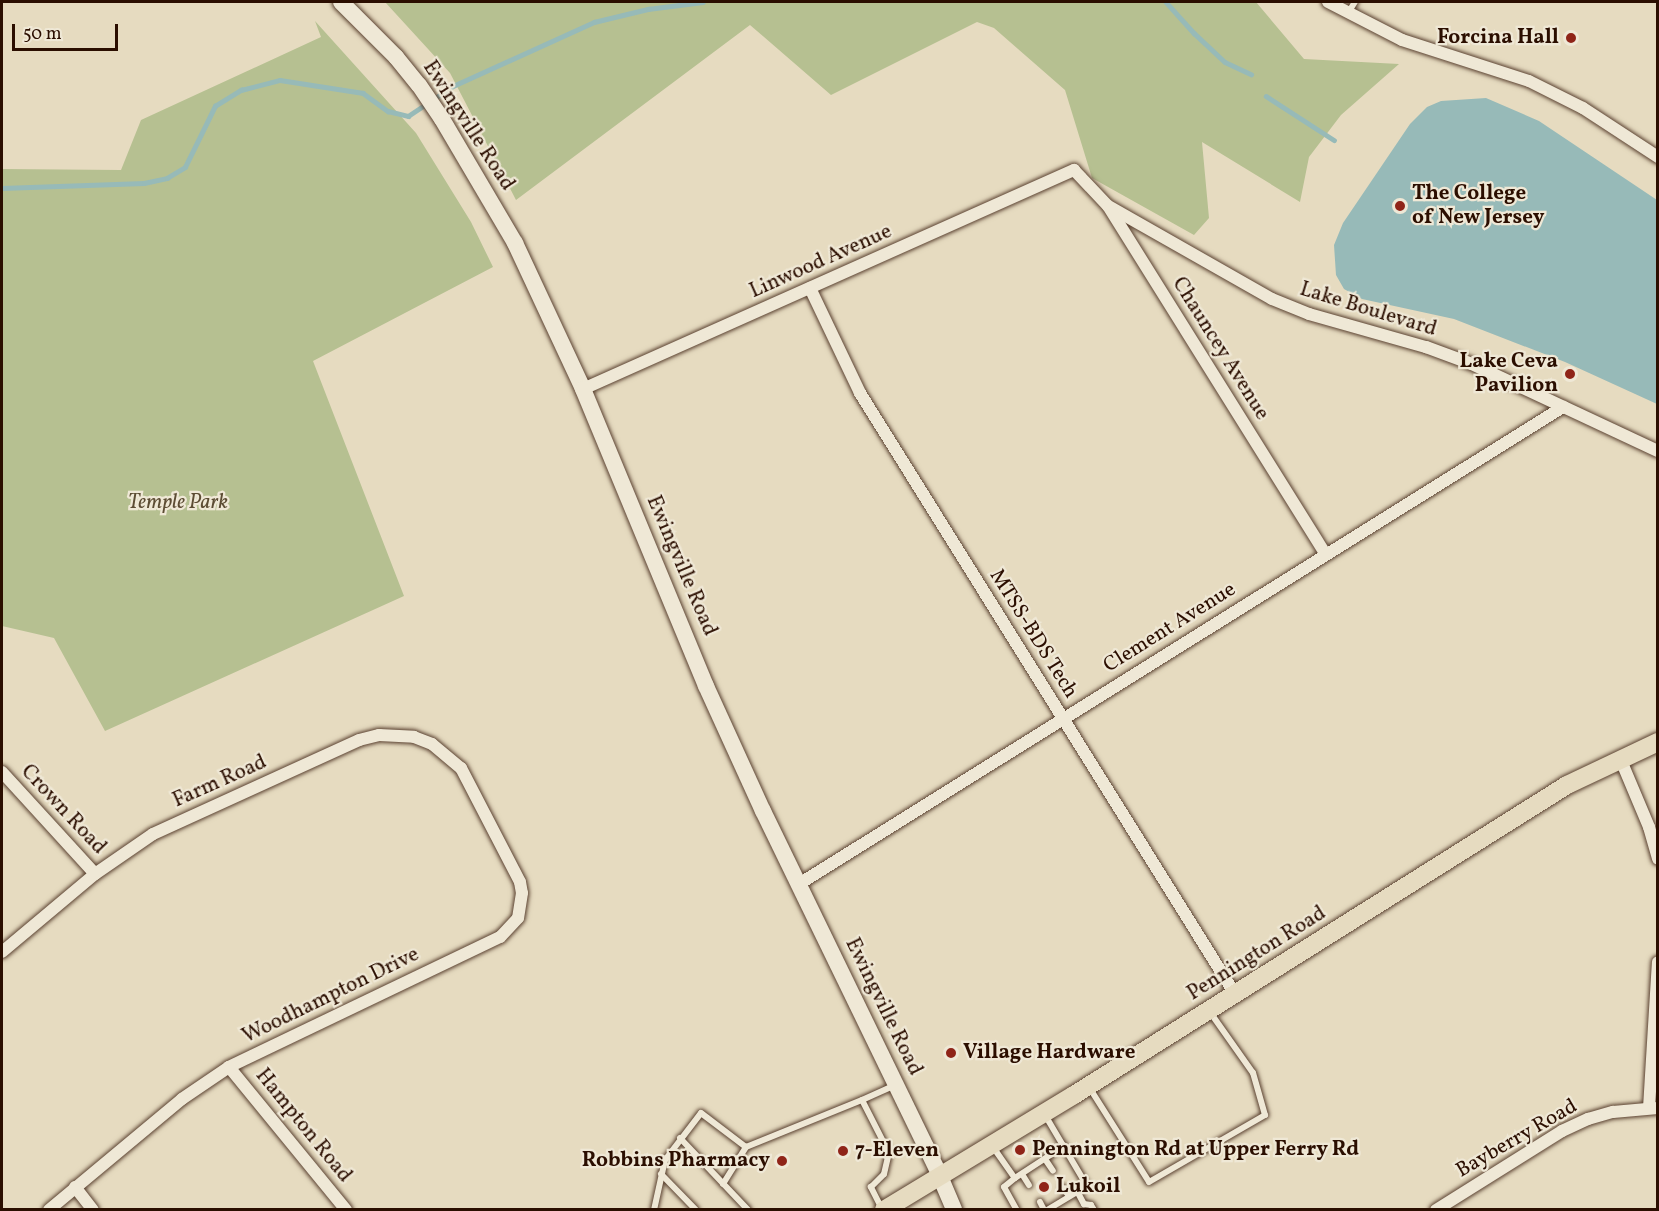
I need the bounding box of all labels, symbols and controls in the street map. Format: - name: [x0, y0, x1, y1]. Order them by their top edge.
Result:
- scale bar: [15, 12, 122, 50]
- text: 50 m: [23, 22, 62, 47]
- place label: Forcina Hall: [1437, 25, 1559, 51]
- marker: Forcina Hall: [1564, 31, 1578, 45]
- street label: Ewingville Road: [417, 56, 519, 196]
- place label: The College of New Jersey: [1412, 181, 1543, 231]
- marker: The College of New Jersey: [1393, 199, 1407, 213]
- street label: Linwood Avenue: [746, 219, 896, 305]
- street label: Chauncey Avenue: [1166, 273, 1274, 425]
- street label: Lake Boulevard: [1297, 277, 1439, 343]
- place label: Lake Ceva Pavilion: [1460, 349, 1558, 399]
- marker: Lake Ceva Pavilion: [1563, 367, 1577, 381]
- park label: Temple Park: [128, 490, 228, 516]
- street label: Ewingville Road: [640, 492, 722, 640]
- street label: MTSS-BDS Tech: [983, 565, 1083, 703]
- street label: Clement Avenue: [1099, 577, 1241, 679]
- street label: Farm Road: [169, 750, 271, 814]
- street label: Crown Road: [15, 760, 111, 860]
- street label: Pennington Road: [1183, 901, 1331, 1007]
- street label: Ewingville Road: [839, 934, 927, 1080]
- street label: Woodhampton Drive: [239, 942, 423, 1050]
- place label: Village Hardware: [963, 1040, 1135, 1066]
- marker: Village Hardware: [944, 1046, 958, 1060]
- street label: Hampton Road: [249, 1064, 357, 1188]
- street label: Bayberry Road: [1452, 1094, 1582, 1184]
- place label: Pennington Rd at Upper Ferry Rd: [1032, 1137, 1359, 1163]
- place label: 7-Eleven: [855, 1138, 939, 1164]
- marker: Pennington Rd at Upper Ferry Rd: [1013, 1143, 1027, 1157]
- marker: 7-Eleven: [836, 1144, 850, 1158]
- place label: Robbins Pharmacy: [582, 1148, 770, 1174]
- marker: Robbins Pharmacy: [775, 1154, 789, 1168]
- place label: Lukoil: [1056, 1174, 1120, 1200]
- marker: Lukoil: [1037, 1180, 1051, 1194]

